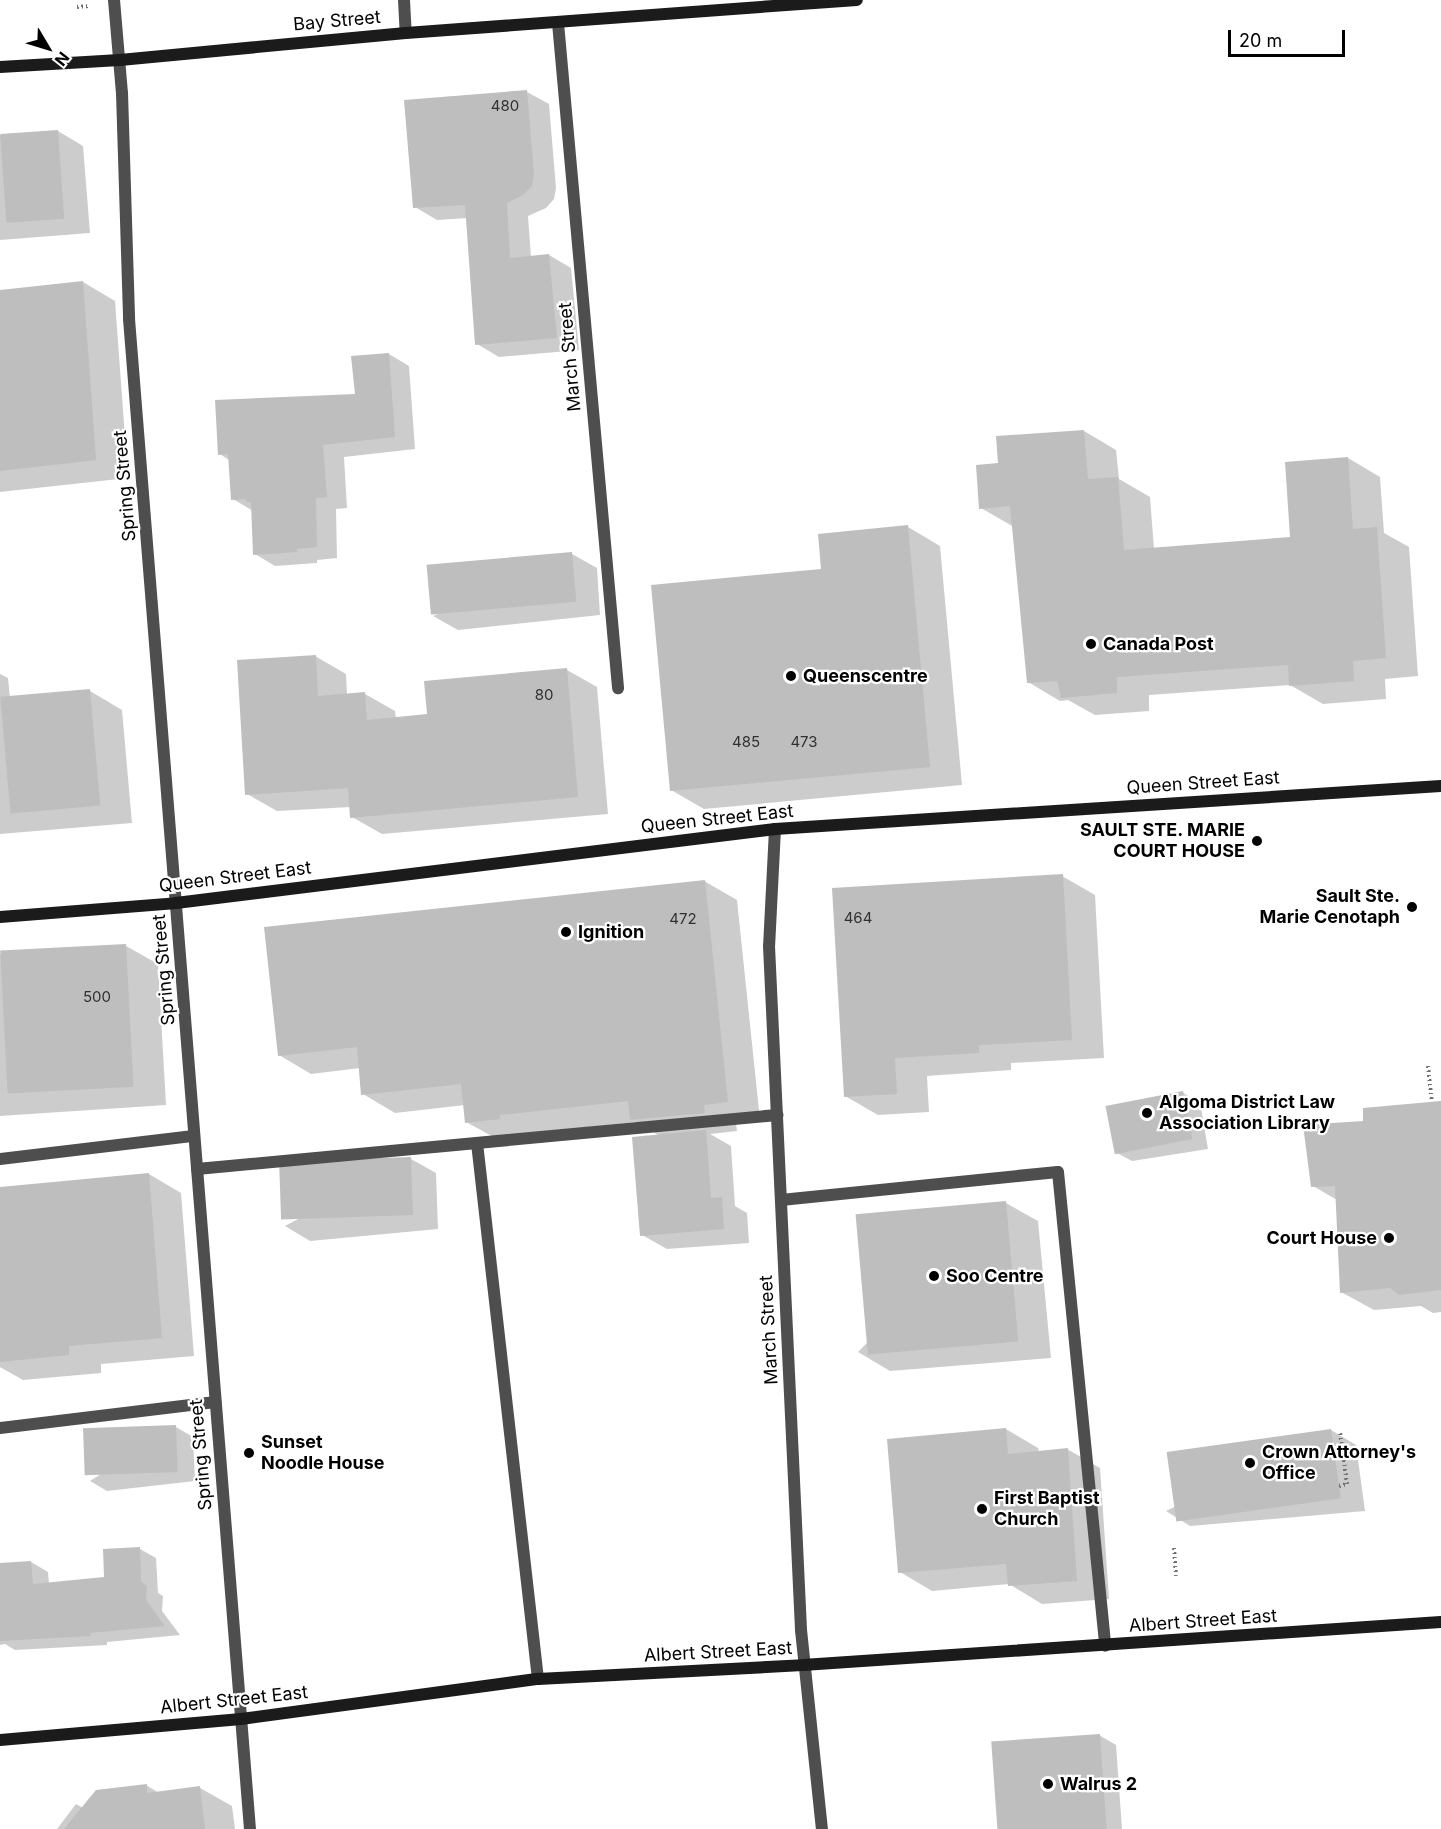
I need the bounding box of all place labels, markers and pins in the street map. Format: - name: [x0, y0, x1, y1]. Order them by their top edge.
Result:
- place label: Canada Post: [1103, 633, 1214, 655]
- marker: Canada Post: [1084, 637, 1098, 651]
- place label: Queenscentre: [803, 665, 928, 687]
- marker: Queenscentre: [784, 669, 798, 683]
- place label: SAULT STE. MARIE COURT HOUSE: [1079, 820, 1245, 862]
- marker: SAULT STE. MARIE COURT HOUSE: [1250, 834, 1264, 848]
- place label: Sault Ste. Marie Cenotaph: [1259, 886, 1400, 928]
- marker: Sault Ste. Marie Cenotaph: [1405, 900, 1419, 914]
- place label: Ignition: [578, 921, 644, 943]
- marker: Ignition: [559, 925, 573, 939]
- place label: Algoma District Law Association Library: [1159, 1092, 1335, 1134]
- marker: Algoma District Law Association Library: [1140, 1106, 1154, 1120]
- place label: Court House: [1266, 1227, 1377, 1249]
- marker: Court House: [1382, 1231, 1396, 1245]
- place label: Soo Centre: [946, 1265, 1044, 1287]
- marker: Soo Centre: [927, 1269, 941, 1283]
- place label: Sunset Noodle House: [261, 1432, 385, 1474]
- place label: Crown Attorney's Office: [1262, 1442, 1416, 1484]
- marker: Sunset Noodle House: [242, 1446, 256, 1460]
- marker: Crown Attorney's Office: [1243, 1456, 1257, 1470]
- place label: First Baptist Church: [994, 1488, 1100, 1530]
- marker: First Baptist Church: [975, 1502, 989, 1516]
- place label: Walrus 2: [1060, 1773, 1137, 1795]
- marker: Walrus 2: [1041, 1777, 1055, 1791]

